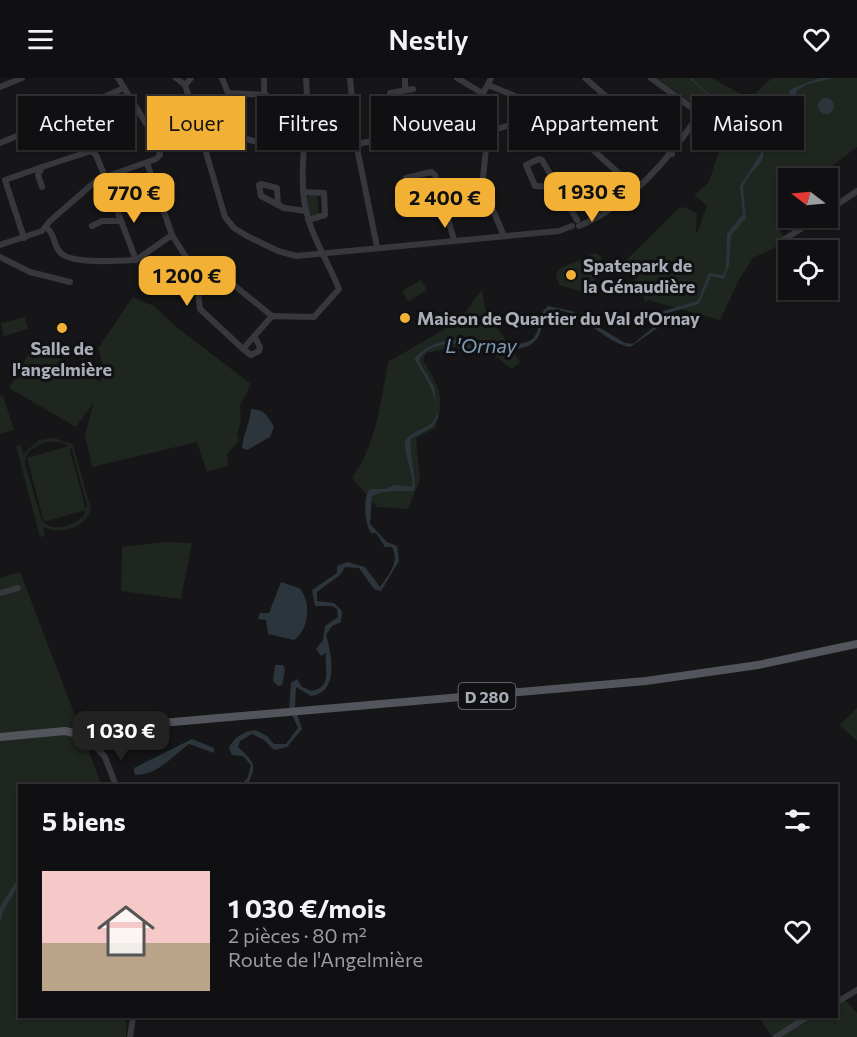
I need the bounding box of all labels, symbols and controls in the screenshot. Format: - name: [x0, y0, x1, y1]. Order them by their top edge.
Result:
- icon: menu: [24, 23, 57, 56]
- text: Nestly: [389, 23, 468, 56]
- icon: heart: [800, 23, 833, 56]
- chip: Acheter: [18, 96, 135, 150]
- chip: Louer: [147, 96, 245, 150]
- chip: Filtres: [257, 96, 359, 150]
- chip: Nouveau: [371, 96, 497, 150]
- chip: Appartement: [509, 96, 680, 150]
- chip: Maison: [692, 96, 804, 150]
- north arrow: [778, 168, 838, 228]
- map controls: [778, 168, 838, 300]
- pin: 1 930 €: [537, 172, 647, 223]
- pin: 770 €: [92, 173, 176, 224]
- pin: 2 400 €: [390, 178, 500, 229]
- text: 1 930 €: [558, 179, 626, 203]
- text: 770 €: [107, 180, 161, 204]
- text: 2 400 €: [409, 185, 481, 209]
- button: locate: [778, 240, 838, 300]
- place label: Spatepark de la Génaudière: [583, 254, 695, 297]
- pin: 1 200 €: [132, 256, 242, 307]
- text: 1 200 €: [153, 263, 221, 287]
- marker: Spatepark de la Génaudière: [564, 268, 578, 282]
- place label: Maison de Quartier du Val d'Ornay: [417, 307, 700, 329]
- marker: Maison de Quartier du Val d'Ornay: [398, 311, 412, 325]
- marker: Salle de l'angelmière: [55, 321, 69, 335]
- water label: L'Ornay: [445, 333, 517, 357]
- place label: Salle de l'angelmière: [12, 337, 112, 380]
- road number: D 280: [458, 683, 516, 709]
- pin: 1 030 €: [66, 711, 176, 762]
- text: 1 030 €: [87, 718, 155, 742]
- icon: filters: [781, 804, 814, 837]
- text: 5 biens: [42, 805, 126, 836]
- text: 1 030 €/mois: [228, 892, 386, 923]
- icon: home: [90, 895, 162, 967]
- icon: heart: [781, 915, 814, 948]
- text: 2 pièces · 80 m²: [228, 923, 367, 947]
- text: Route de l'Angelmière: [228, 947, 423, 971]

